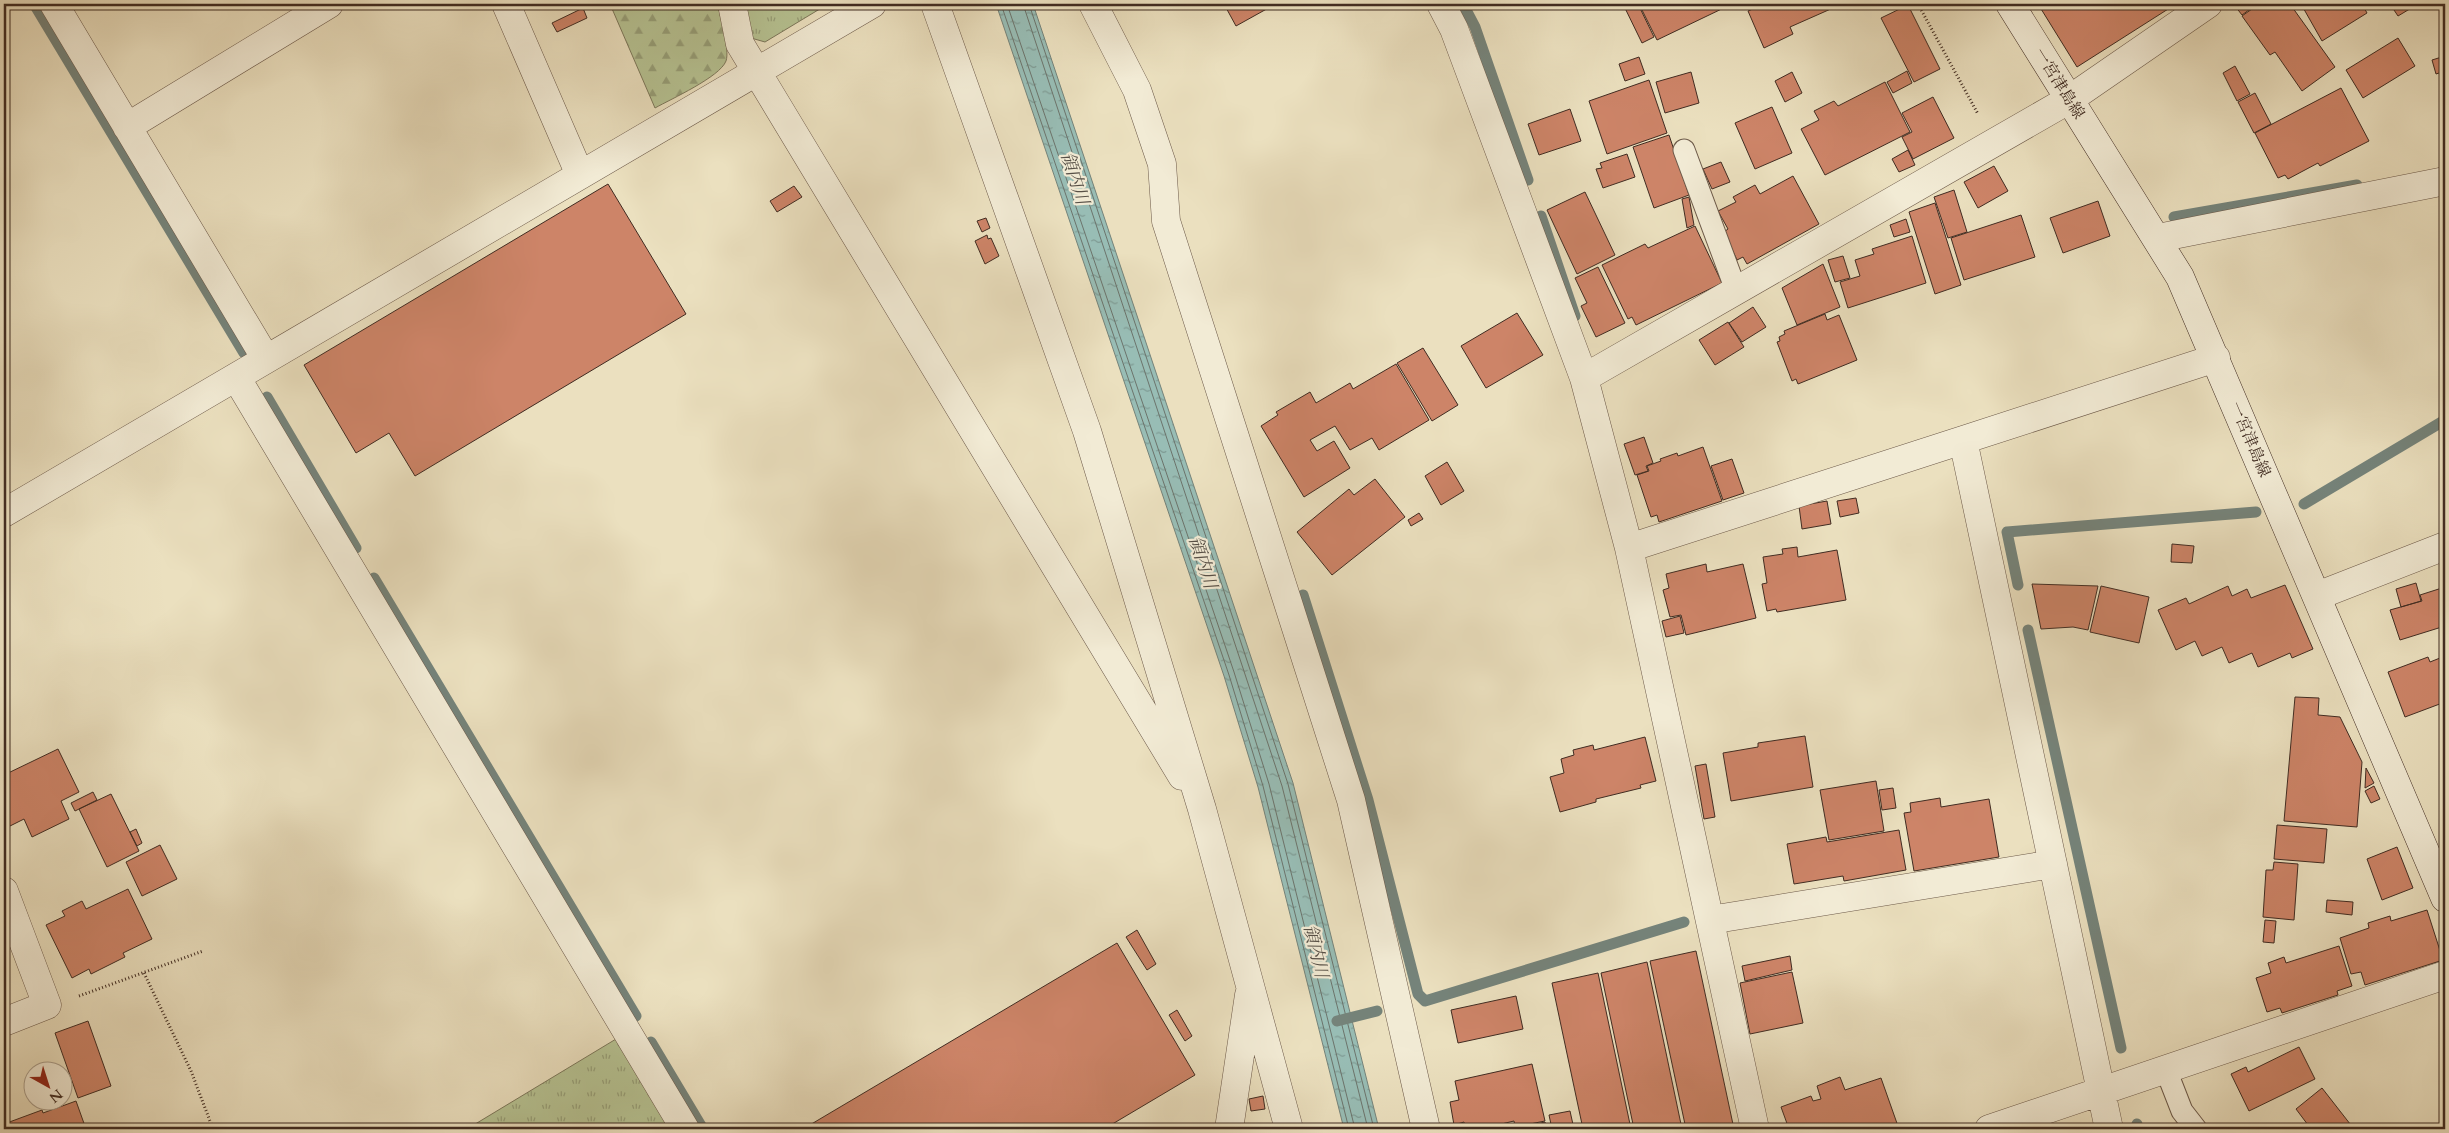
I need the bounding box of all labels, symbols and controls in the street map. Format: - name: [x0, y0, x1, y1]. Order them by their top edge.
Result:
- street label: 一宮津島線: [2029, 44, 2090, 123]
- water label: 領内川: [1054, 149, 1095, 210]
- street label: 一宮津島線: [2224, 398, 2276, 481]
- water label: 領内川: [1182, 533, 1223, 594]
- water label: 領内川: [1297, 922, 1334, 982]
- north arrow: [22, 1060, 72, 1110]
- text: N: [45, 1085, 67, 1107]

